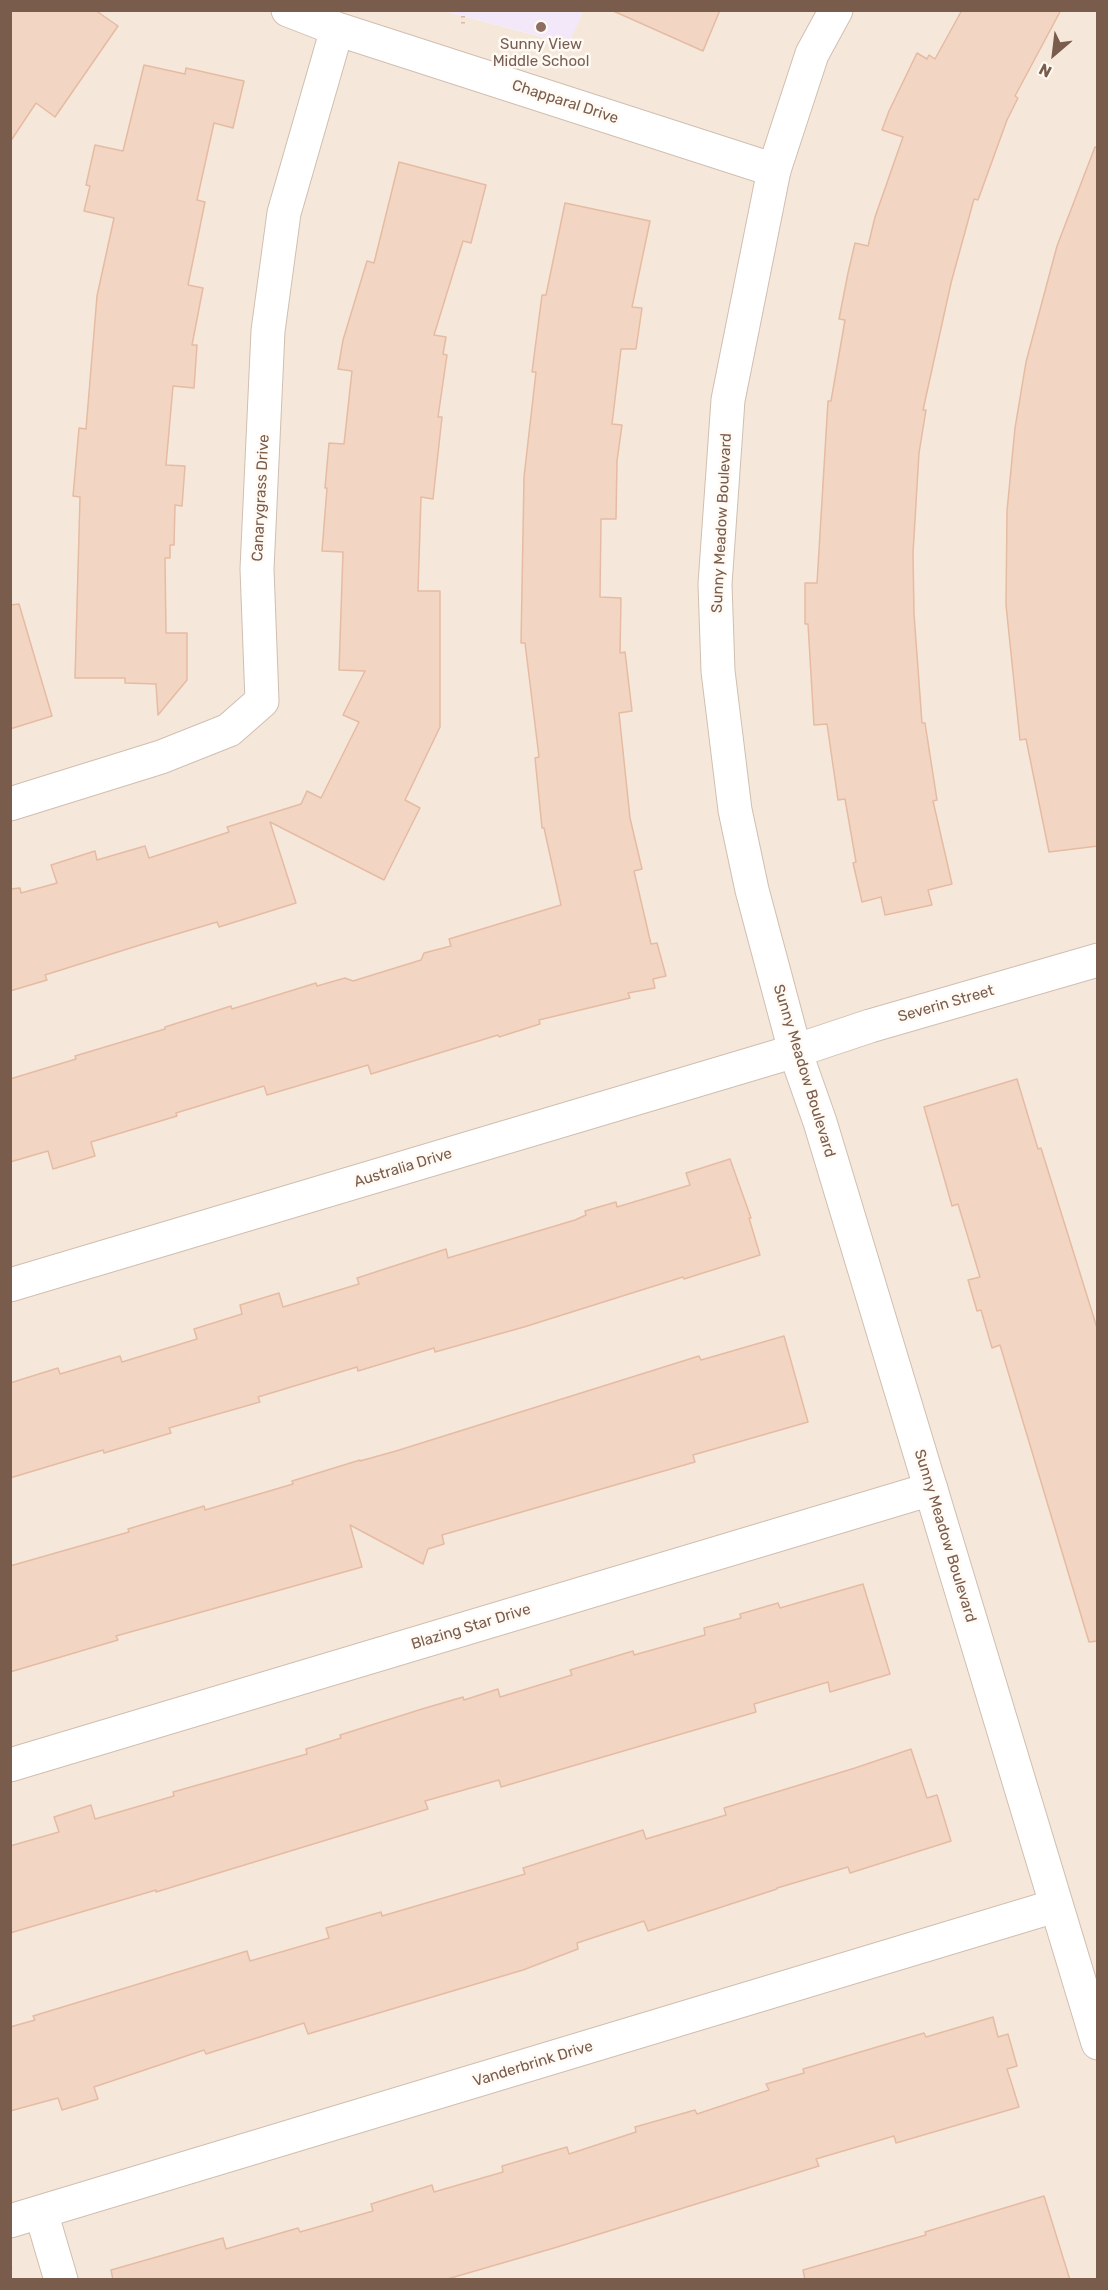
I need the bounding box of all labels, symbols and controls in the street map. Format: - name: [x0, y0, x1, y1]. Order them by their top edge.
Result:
- marker: Sunny View Middle School: [534, 20, 548, 34]
- north arrow: [1024, 24, 1084, 84]
- place label: Sunny View Middle School: [493, 36, 589, 71]
- text: N: [1036, 59, 1055, 81]
- street label: Chapparal Drive: [510, 76, 620, 128]
- street label: Sunny Meadow Boulevard: [708, 433, 736, 613]
- street label: Canarygrass Drive: [249, 434, 273, 562]
- street label: Sunny Meadow Boulevard: [769, 982, 839, 1160]
- street label: Severin Street: [896, 982, 996, 1026]
- street label: Australia Drive: [352, 1145, 454, 1191]
- street label: Sunny Meadow Boulevard: [910, 1447, 980, 1625]
- street label: Blazing Star Drive: [409, 1600, 533, 1654]
- street label: Vanderbrink Drive: [471, 2037, 595, 2091]

